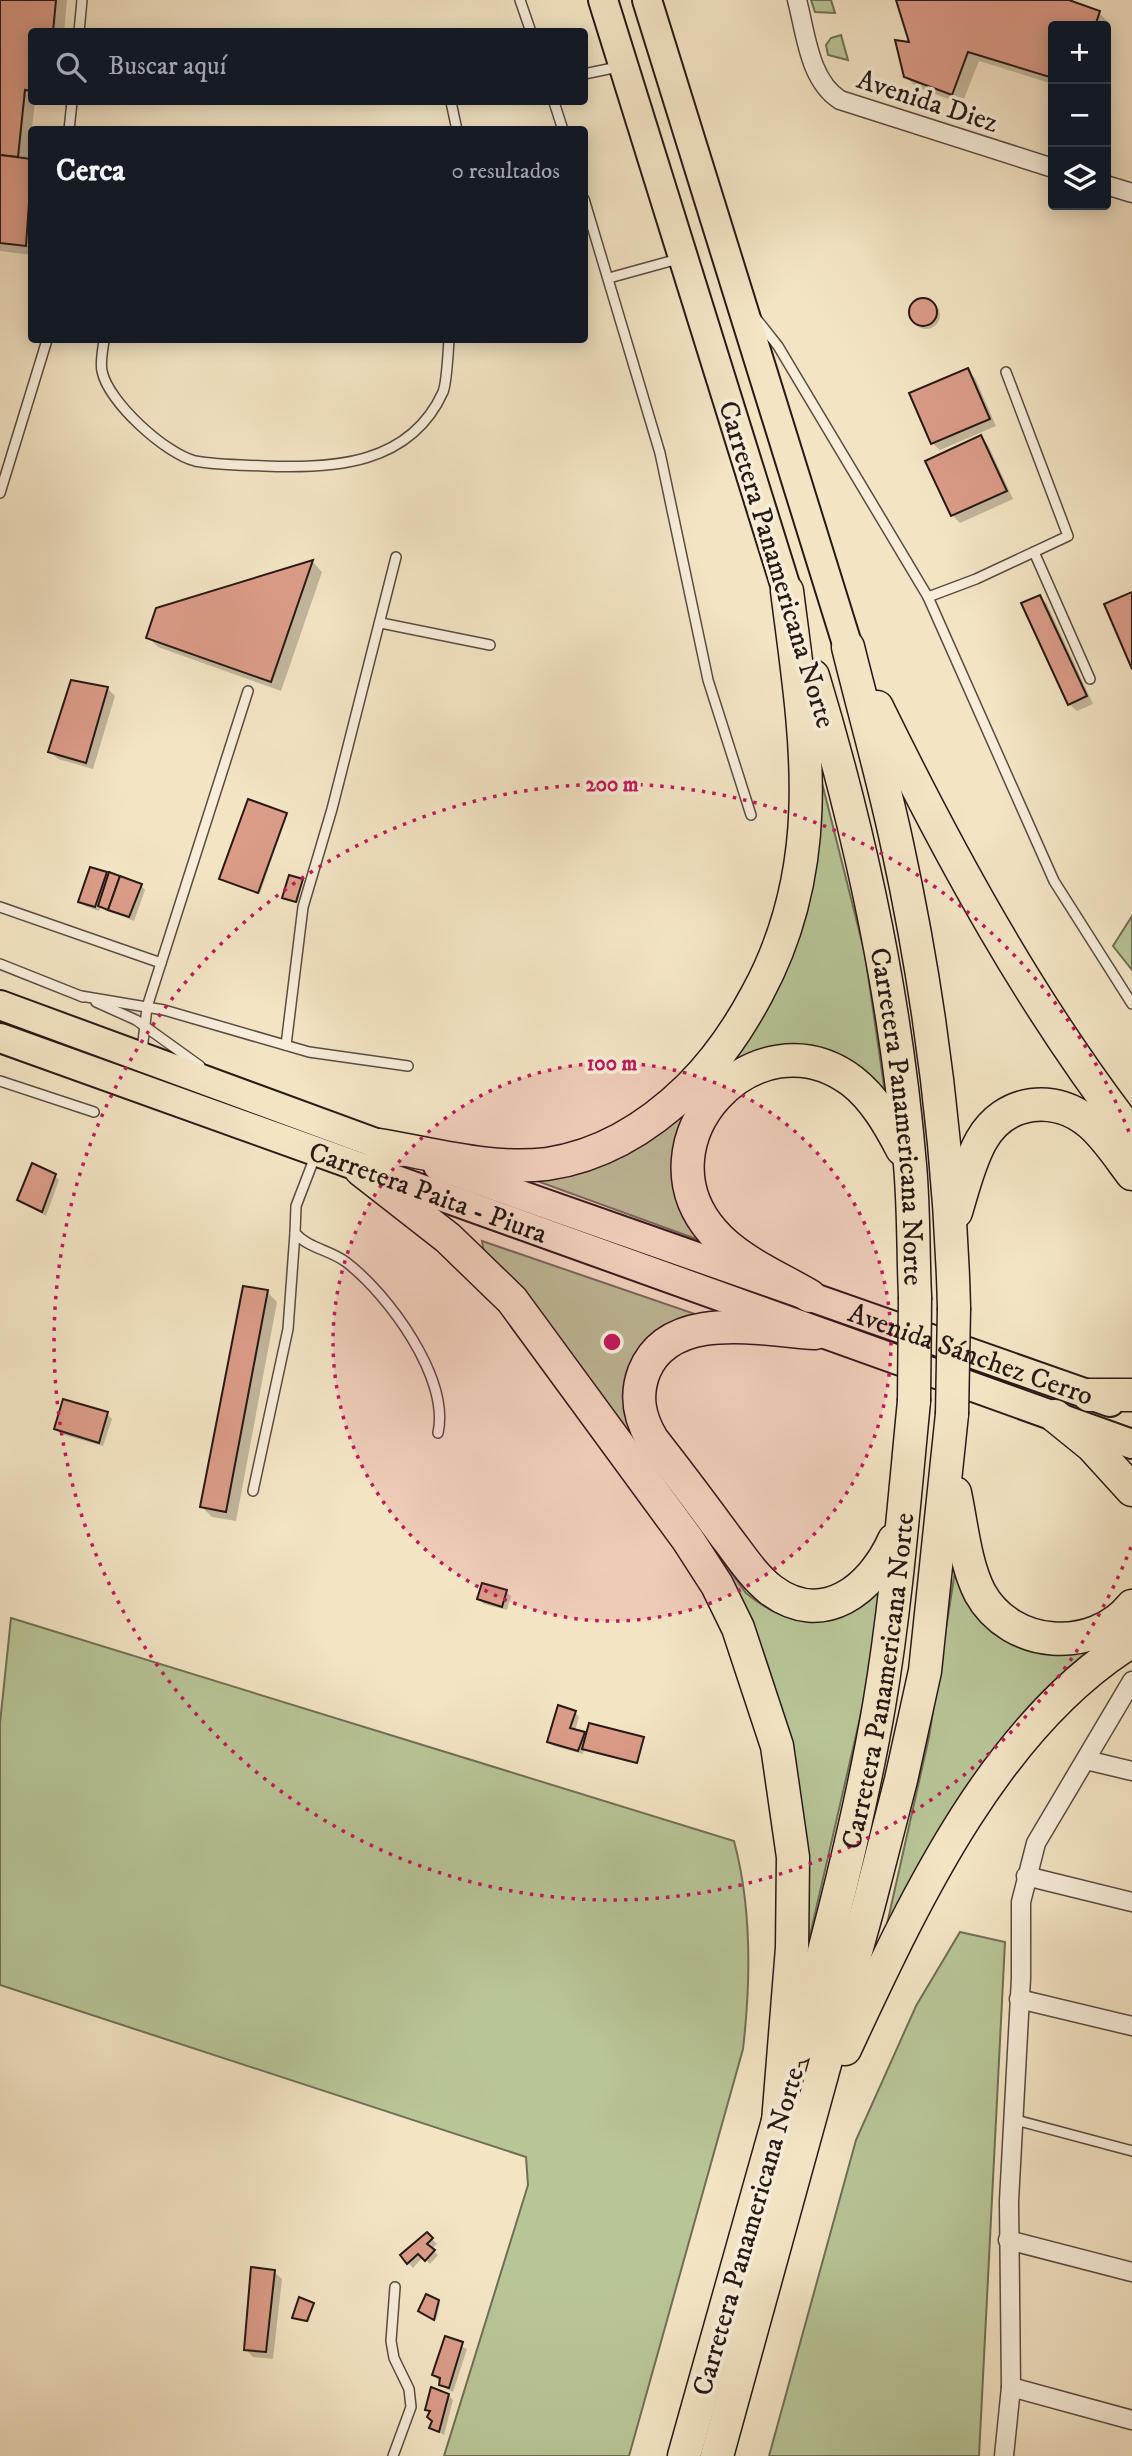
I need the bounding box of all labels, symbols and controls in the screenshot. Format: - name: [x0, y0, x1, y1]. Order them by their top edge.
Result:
- map controls: [1048, 21, 1111, 210]
- button: +: [1048, 21, 1111, 84]
- search box: [28, 28, 588, 105]
- icon: search: [52, 48, 90, 86]
- text: Buscar aquí: [108, 50, 226, 83]
- street label: Avenida Diez: [852, 62, 1003, 141]
- button: −: [1048, 84, 1111, 147]
- button: layers: [1048, 147, 1111, 210]
- text: Cerca: [56, 153, 125, 190]
- text: 0 resultados: [452, 157, 560, 186]
- street label: Carretera Panamericana Norte: [710, 397, 843, 732]
- text: 200 m: [585, 772, 639, 798]
- street label: Carretera Panamericana Norte: [861, 945, 931, 1286]
- text: 100 m: [587, 1051, 637, 1077]
- street label: Carretera Paita - Piura: [304, 1134, 552, 1252]
- street label: Avenida Sánchez Cerro: [843, 1296, 1098, 1414]
- centre of rings: [600, 1330, 624, 1354]
- street label: Carretera Panamericana Norte: [834, 1511, 922, 1853]
- street label: Carretera Panamericana Norte: [685, 2063, 812, 2400]

